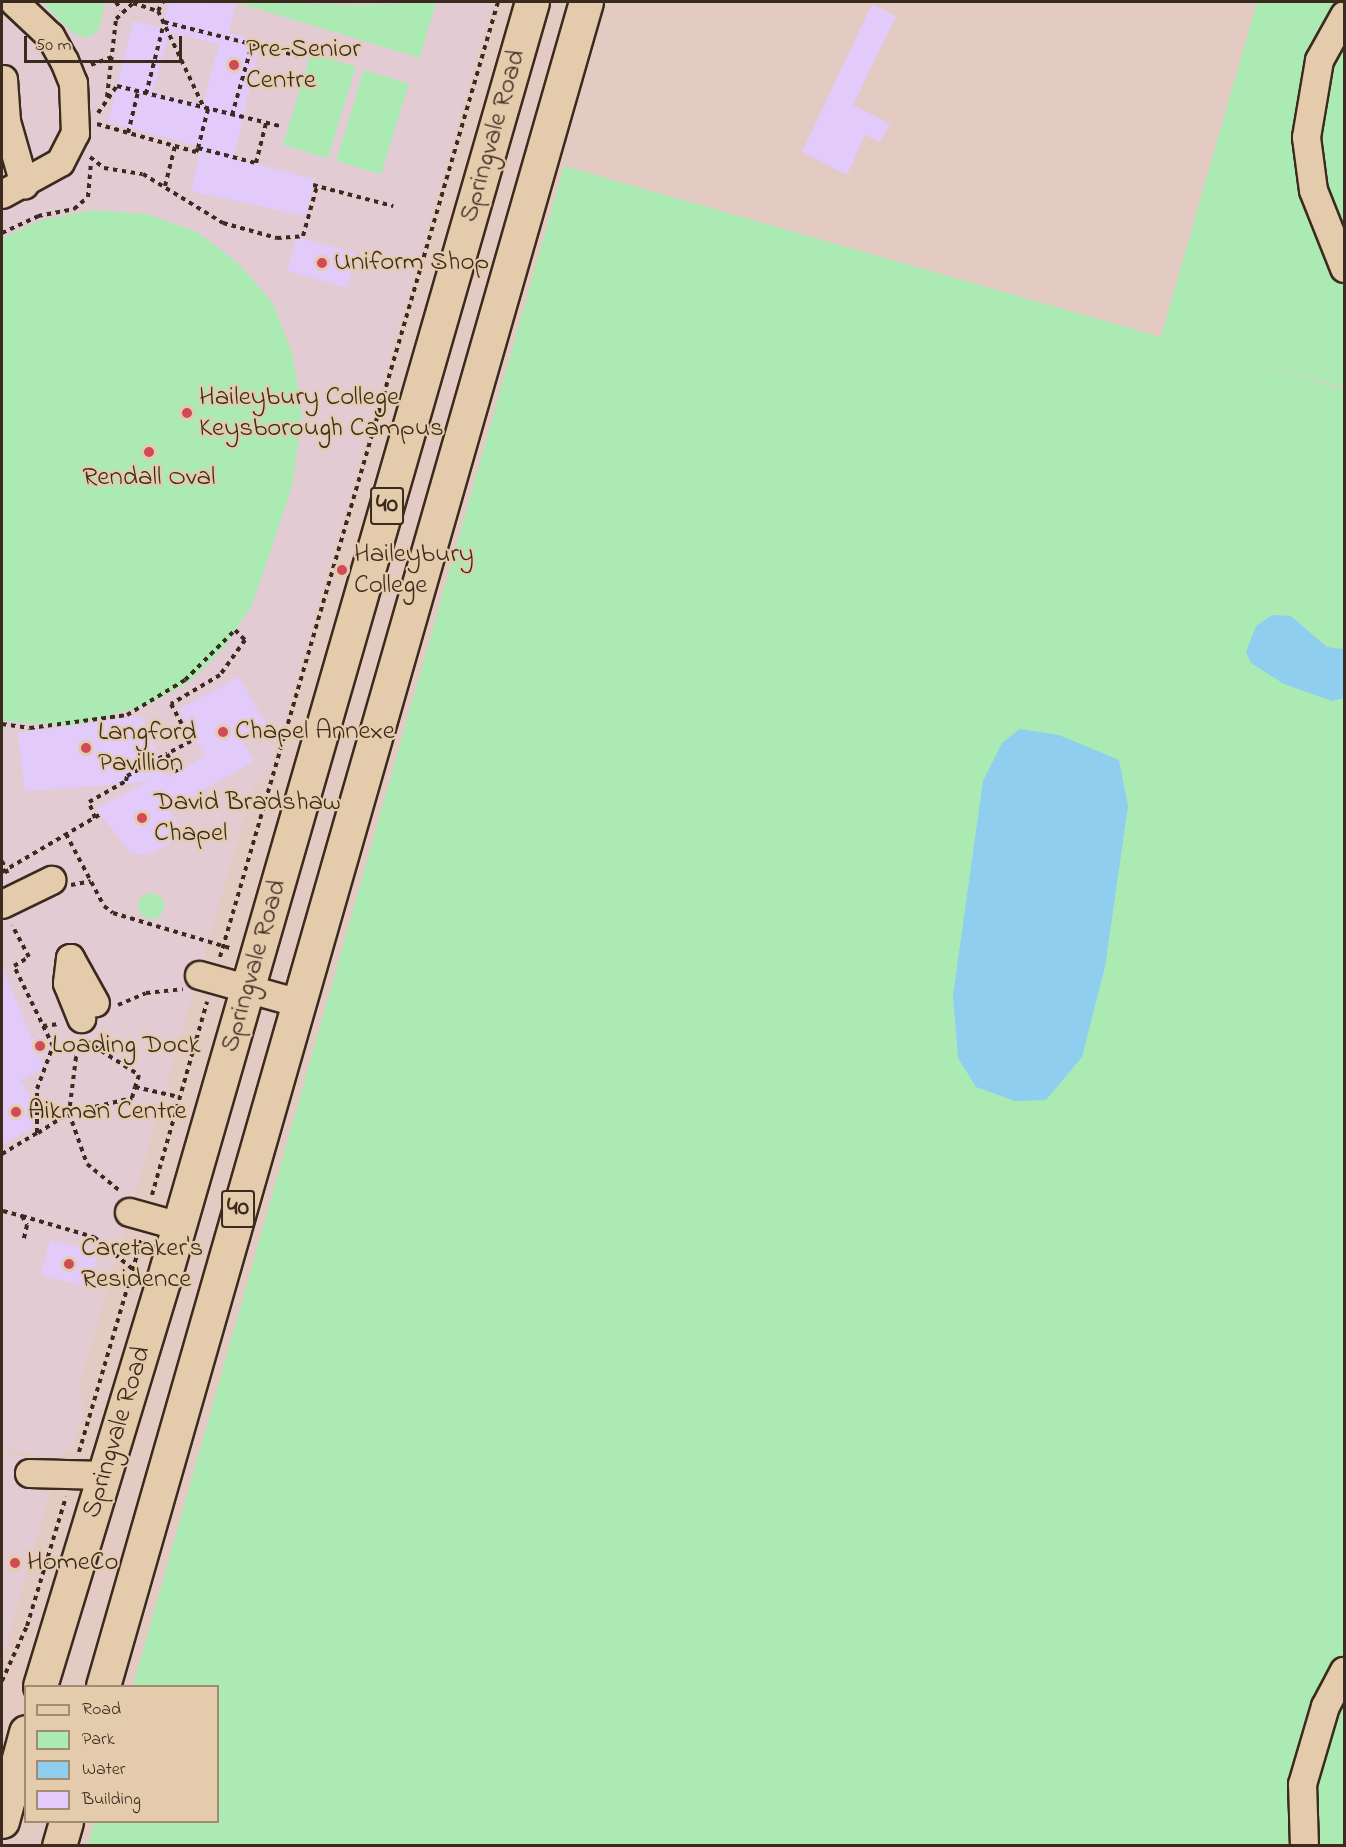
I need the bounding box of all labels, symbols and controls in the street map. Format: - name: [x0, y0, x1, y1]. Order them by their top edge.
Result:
- scale bar: [27, 24, 184, 62]
- text: 50 m: [35, 33, 72, 59]
- place label: Pre-Senior Centre: [246, 33, 361, 96]
- street label: Springvale Road: [453, 46, 533, 226]
- marker: Pre-Senior Centre: [227, 58, 241, 72]
- place label: Uniform Shop: [334, 247, 489, 279]
- marker: Uniform Shop: [315, 256, 329, 270]
- place label: Haileybury College Keysborough Campus: [199, 381, 444, 444]
- marker: Haileybury College Keysborough Campus: [180, 406, 194, 420]
- marker: Rendall Oval: [142, 445, 156, 459]
- place label: Rendall Oval: [82, 462, 216, 494]
- road number: 40: [369, 483, 405, 529]
- place label: Haileybury College: [354, 538, 474, 601]
- marker: Haileybury College: [335, 563, 349, 577]
- place label: Langford Pavillion: [98, 716, 197, 779]
- place label: Chapel Annexe: [235, 716, 395, 748]
- marker: Chapel Annexe: [216, 725, 230, 739]
- marker: Langford Pavillion: [79, 741, 93, 755]
- place label: David Bradshaw Chapel: [154, 786, 341, 849]
- marker: David Bradshaw Chapel: [135, 811, 149, 825]
- street label: Springvale Road: [214, 876, 294, 1056]
- place label: Loading Dock: [52, 1030, 201, 1062]
- marker: Loading Dock: [33, 1039, 47, 1053]
- place label: Aikman Centre: [28, 1096, 187, 1128]
- marker: Aikman Centre: [9, 1105, 23, 1119]
- road number: 40: [220, 1186, 256, 1232]
- place label: Caretaker's Residence: [81, 1232, 203, 1295]
- marker: Caretaker's Residence: [62, 1257, 76, 1271]
- street label: Springvale Road: [76, 1342, 158, 1522]
- place label: HomeCo: [27, 1547, 119, 1579]
- marker: HomeCo: [8, 1556, 22, 1570]
- legend: [24, 1685, 219, 1823]
- text: Road: [82, 1697, 121, 1723]
- text: Park: [82, 1727, 115, 1753]
- text: Water: [82, 1757, 125, 1783]
- text: Building: [82, 1787, 141, 1813]

